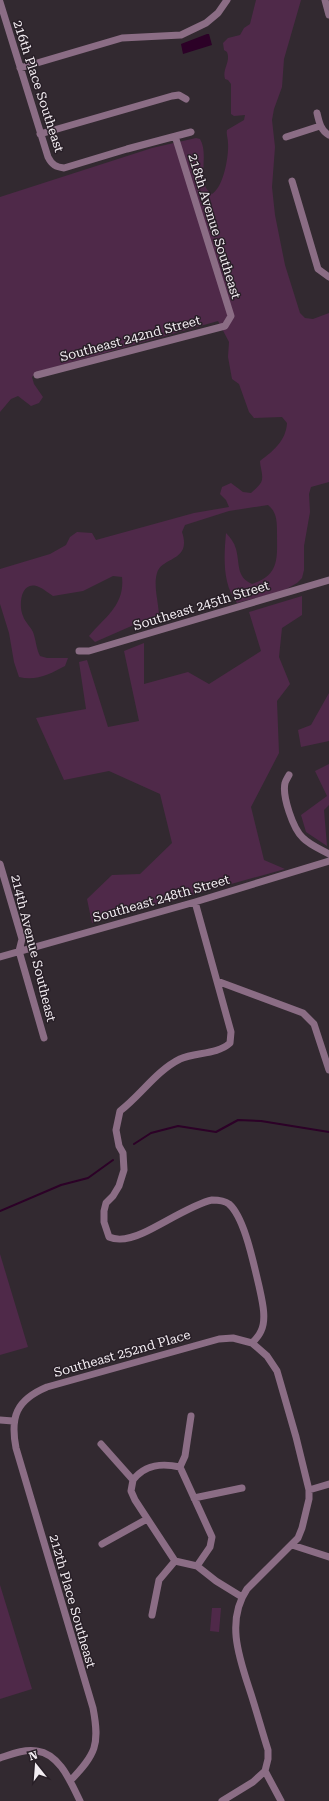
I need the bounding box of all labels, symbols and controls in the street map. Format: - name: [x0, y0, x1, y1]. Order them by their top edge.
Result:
- street label: 216th Place Southeast: [10, 18, 67, 154]
- street label: 218th Avenue Southeast: [185, 152, 244, 301]
- street label: Southeast 242nd Street: [58, 312, 202, 365]
- street label: Southeast 245th Street: [131, 578, 271, 633]
- street label: Southeast 248th Street: [91, 872, 231, 925]
- street label: 214th Avenue Southeast: [8, 873, 59, 1023]
- street label: Southeast 252nd Place: [52, 1327, 192, 1380]
- street label: 212th Place Southeast: [46, 1533, 99, 1670]
- north arrow: [16, 1745, 56, 1785]
- text: N: [27, 1748, 40, 1763]

